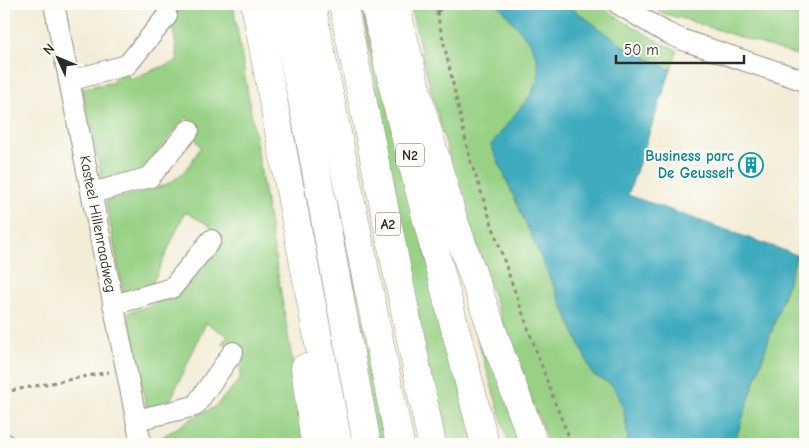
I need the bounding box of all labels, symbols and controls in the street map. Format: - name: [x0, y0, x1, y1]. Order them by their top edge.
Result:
- north arrow: [32, 32, 82, 82]
- scale bar: [616, 32, 744, 64]
- text: N: [40, 40, 58, 59]
- text: 50 m: [624, 41, 659, 59]
- road number: N2: [396, 144, 424, 166]
- place label: Business parc De Geusselt: [645, 147, 735, 182]
- building icon: Business parc De Geusselt: [738, 152, 764, 178]
- street label: Kasteel Hillenraadweg: [76, 154, 120, 294]
- road number: A2: [376, 212, 400, 235]

